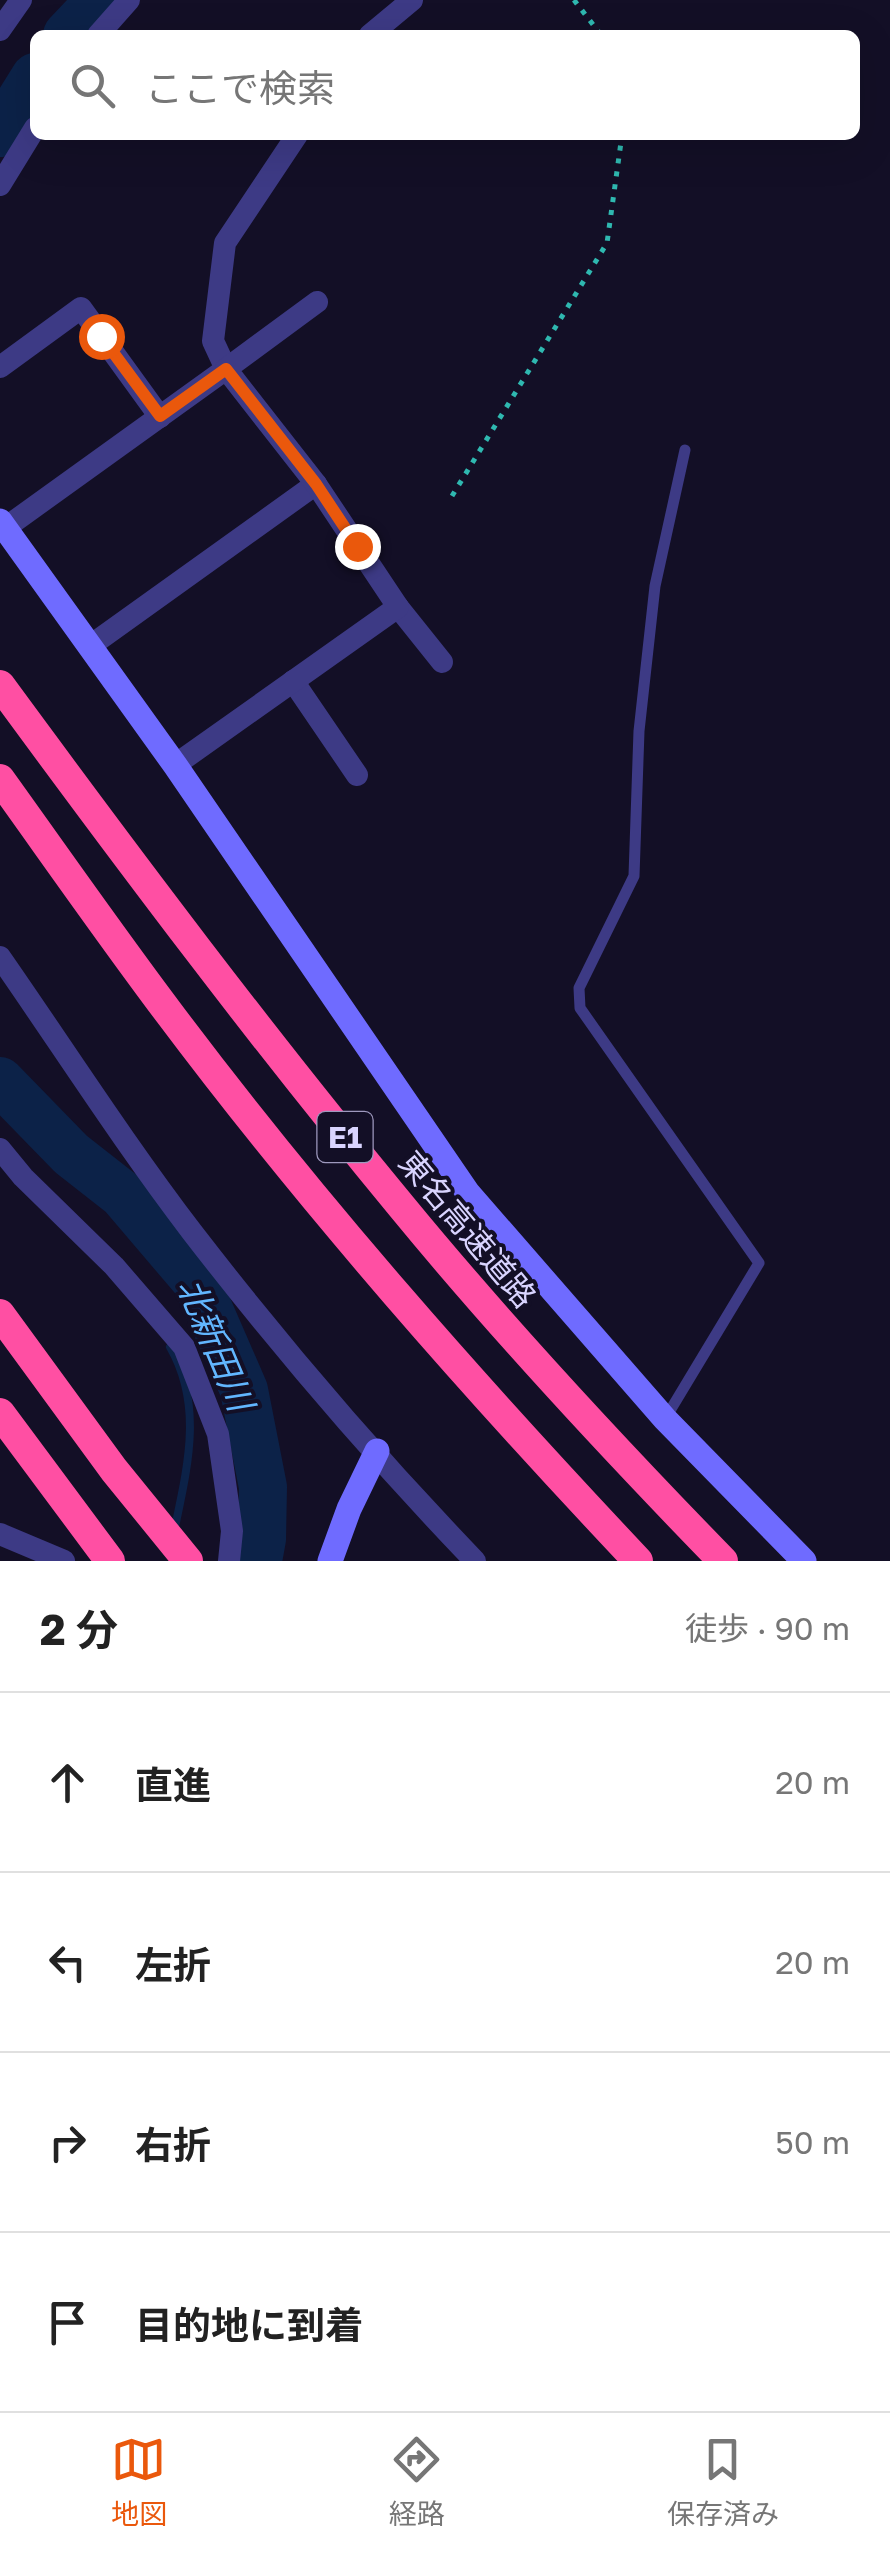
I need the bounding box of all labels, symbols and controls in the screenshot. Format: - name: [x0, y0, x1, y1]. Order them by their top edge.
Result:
- search box: [30, 30, 860, 140]
- icon: search: [65, 58, 120, 113]
- text: ここで検索: [145, 65, 335, 110]
- route start: [79, 314, 125, 360]
- route end: [335, 524, 381, 570]
- road number: E1: [318, 1112, 372, 1162]
- street label: 東名高速道路: [392, 1143, 544, 1315]
- water label: 北新田川: [169, 1271, 264, 1420]
- text: 2 分: [40, 1604, 118, 1654]
- text: 徒歩 · 90 m: [685, 1609, 850, 1647]
- icon: ahead: [40, 1755, 95, 1810]
- text: 直進: [135, 1762, 211, 1807]
- text: 20 m: [775, 1763, 850, 1801]
- icon: left: [40, 1935, 95, 1990]
- text: 左折: [135, 1942, 211, 1987]
- text: 20 m: [775, 1943, 850, 1981]
- icon: right: [40, 2115, 95, 2170]
- text: 右折: [135, 2122, 211, 2167]
- text: 50 m: [775, 2123, 850, 2161]
- icon: arrive: [40, 2295, 95, 2350]
- text: 目的地に到着: [135, 2302, 363, 2347]
- tab: 地図: [111, 2432, 167, 2532]
- tab: 経路: [389, 2432, 445, 2532]
- tab: 保存済み: [667, 2432, 779, 2532]

